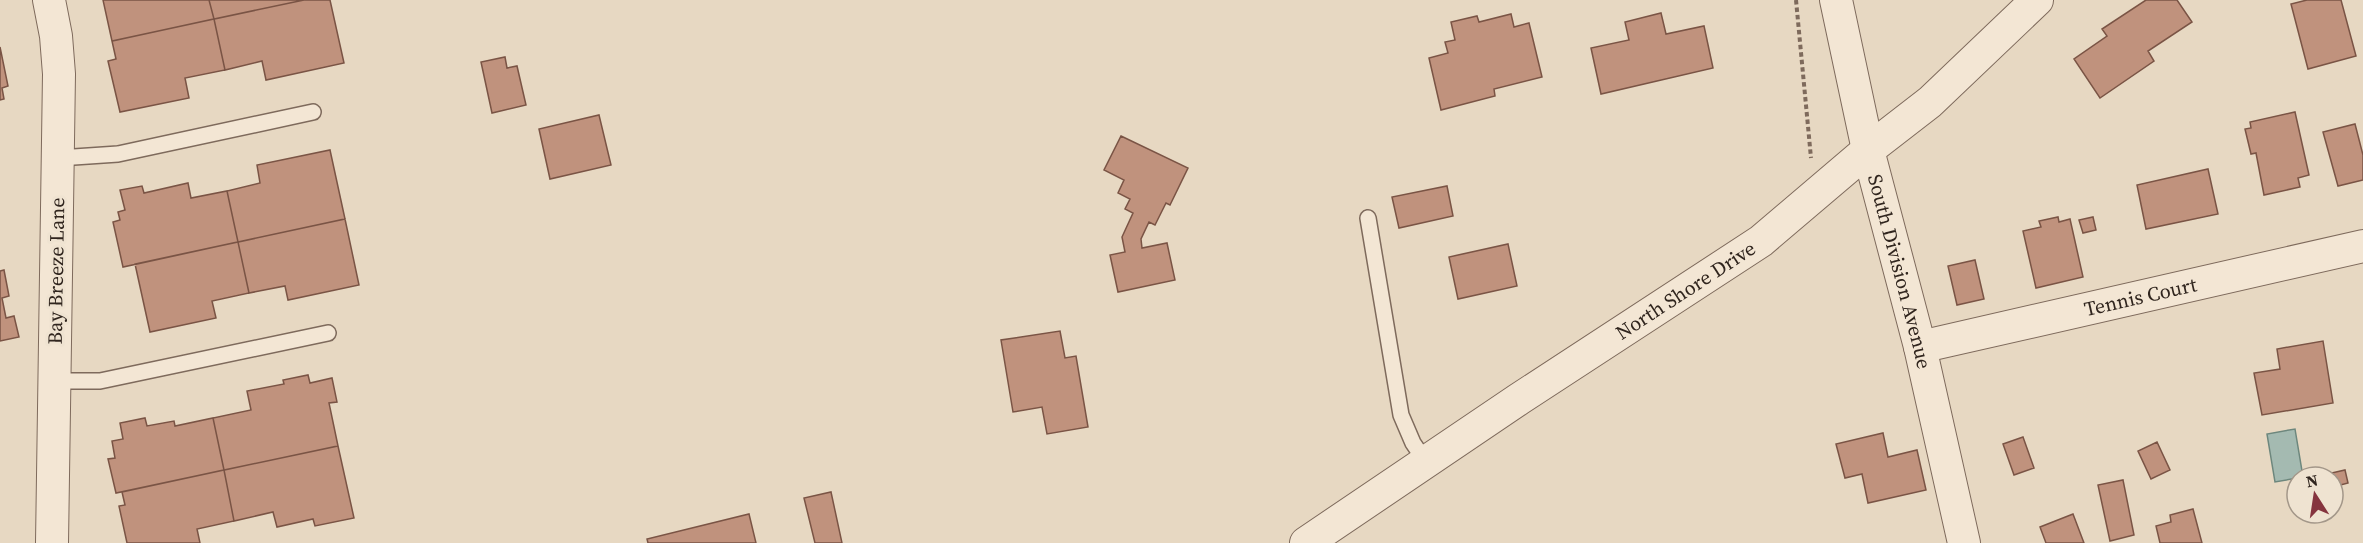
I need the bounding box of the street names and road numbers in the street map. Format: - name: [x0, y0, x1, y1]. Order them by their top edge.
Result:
- street label: South Division Avenue: [1861, 171, 1938, 371]
- street label: Bay Breeze Lane: [41, 197, 71, 345]
- street label: North Shore Drive: [1610, 234, 1761, 346]
- street label: Tennis Court: [2081, 270, 2200, 323]

